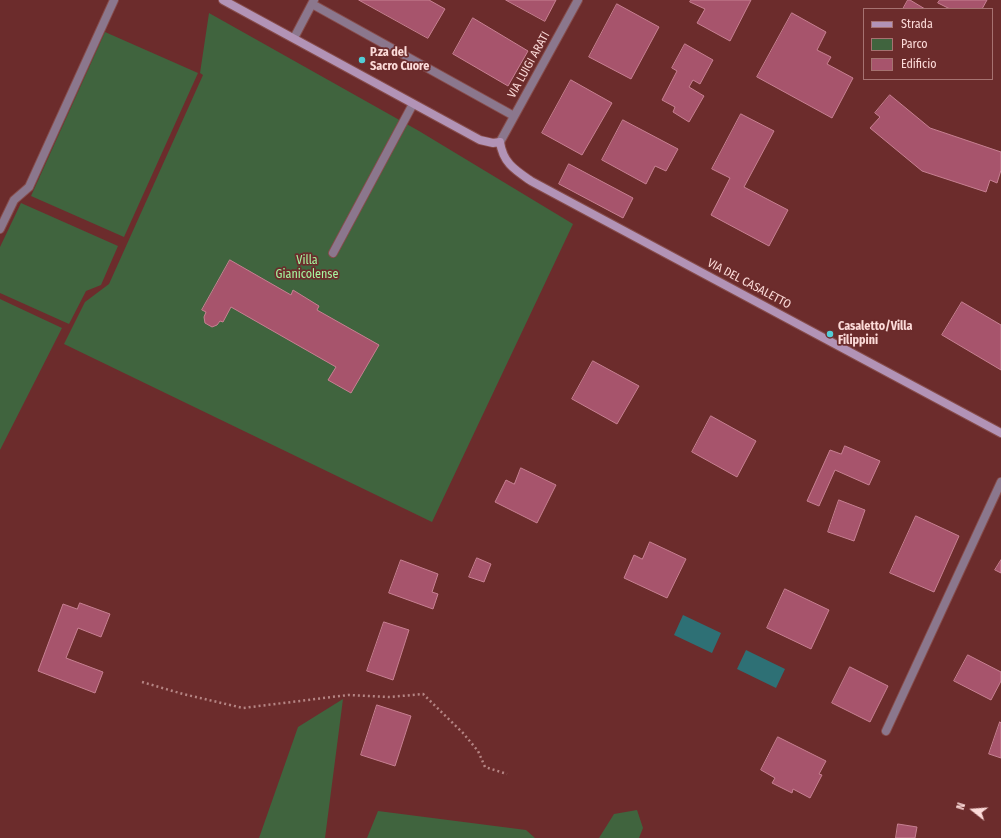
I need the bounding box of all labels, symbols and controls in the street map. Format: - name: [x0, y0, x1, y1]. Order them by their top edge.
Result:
- legend: [863, 8, 993, 80]
- text: Strada: [901, 17, 933, 31]
- street label: VIA LUIGI ARATI: [505, 29, 553, 101]
- text: Parco: [901, 37, 928, 51]
- place label: P.za del Sacro Cuore: [370, 46, 429, 74]
- marker: P.za del Sacro Cuore: [357, 55, 367, 65]
- text: Edificio: [901, 57, 937, 71]
- park label: Villa Gianicolense: [276, 254, 338, 282]
- street label: VIA DEL CASALETTO: [705, 256, 793, 312]
- place label: Casaletto/Villa Filippini: [838, 320, 913, 348]
- marker: Casaletto/Villa Filippini: [825, 329, 835, 339]
- north arrow: [953, 790, 993, 830]
- text: N: [954, 801, 968, 811]

